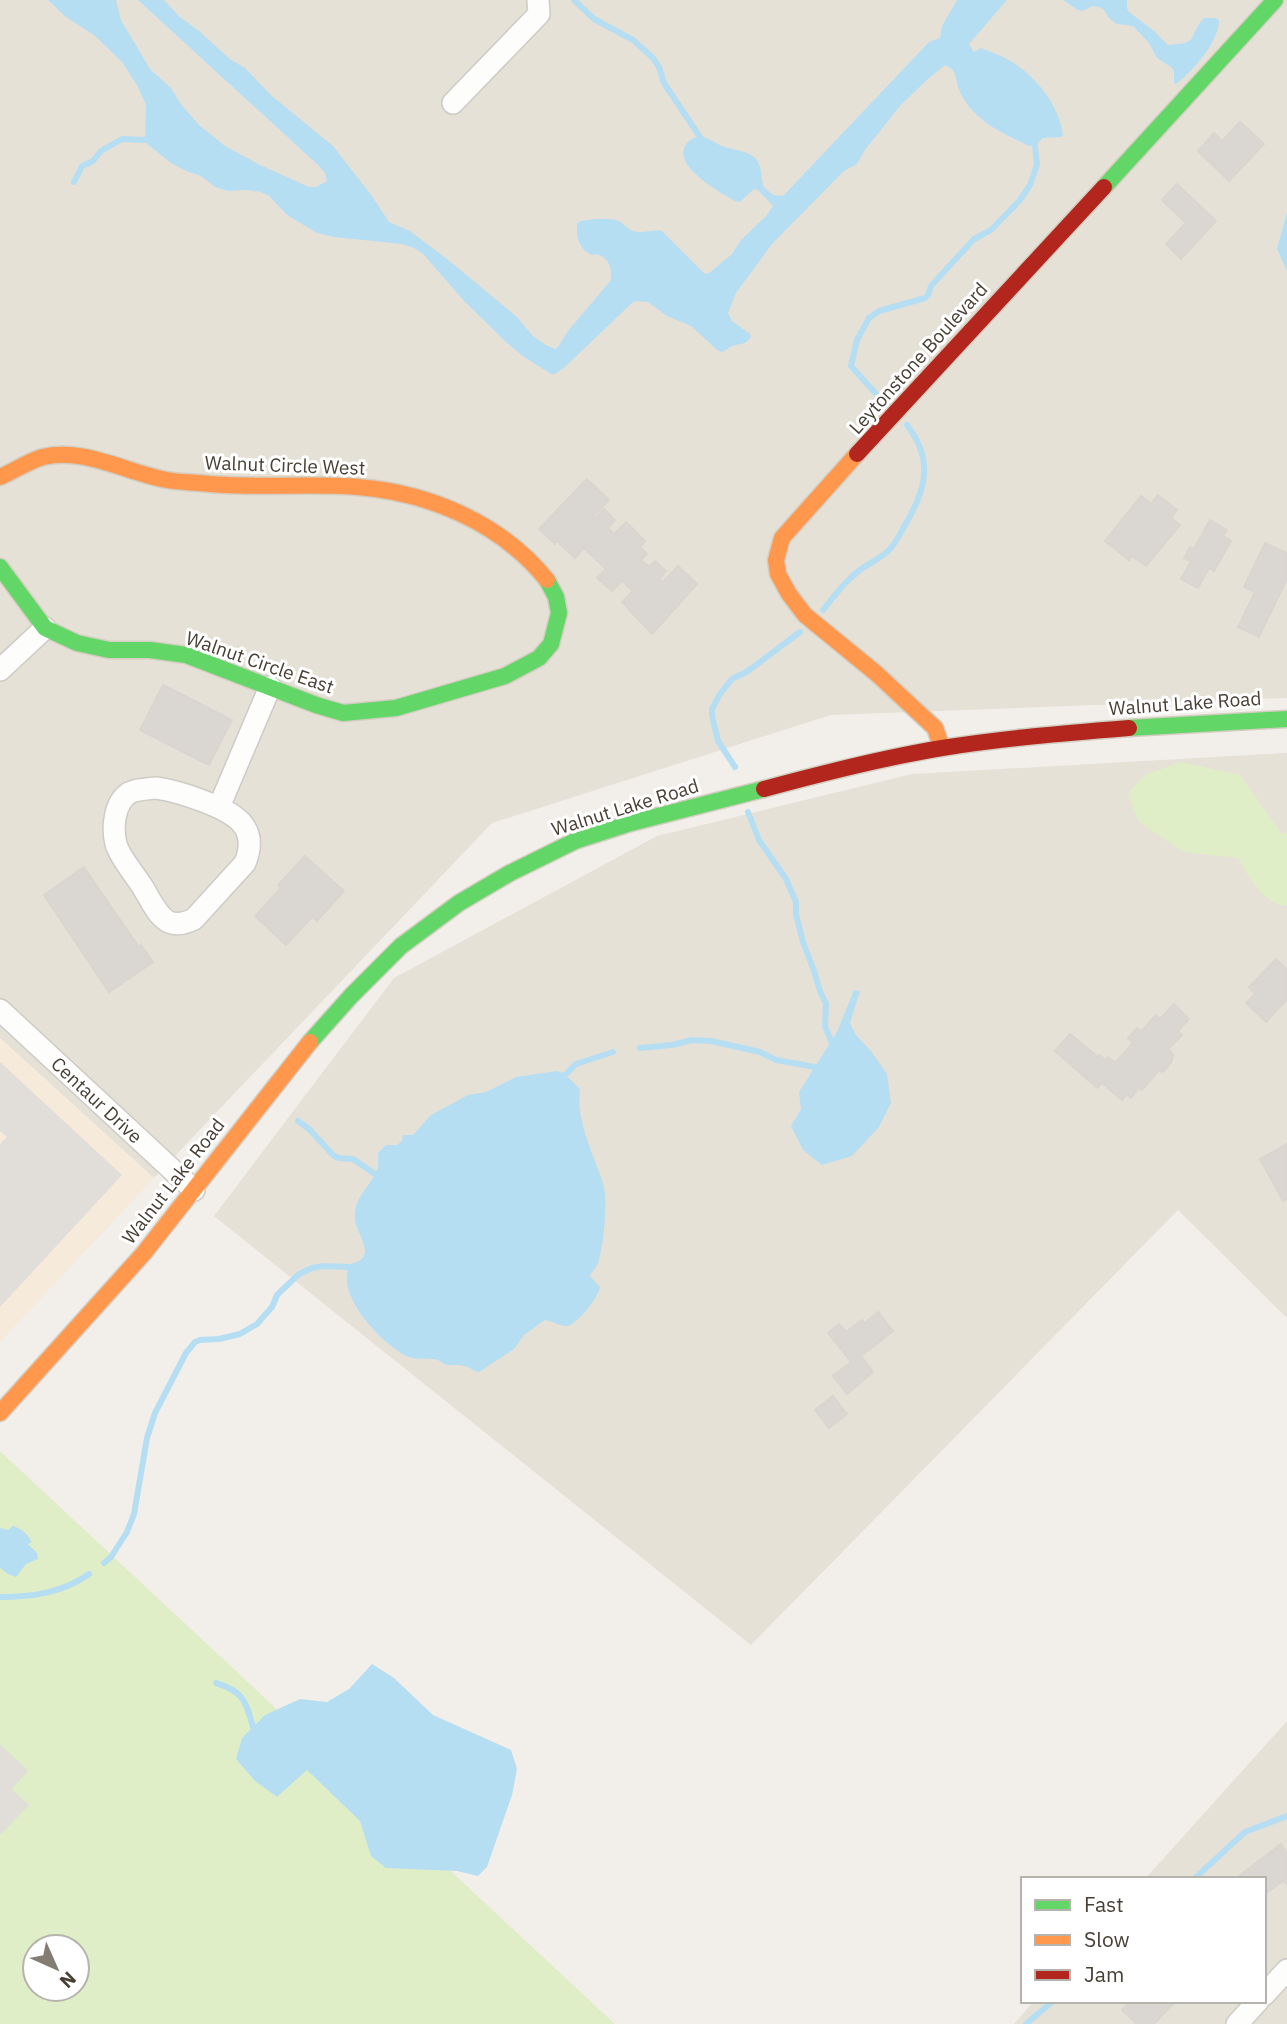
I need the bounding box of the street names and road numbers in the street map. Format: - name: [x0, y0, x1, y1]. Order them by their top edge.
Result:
- street label: Leytonstone Boulevard: [844, 277, 992, 439]
- street label: Walnut Circle West: [204, 450, 366, 480]
- street label: Walnut Circle East: [183, 625, 337, 699]
- street label: Walnut Lake Road: [1108, 686, 1262, 720]
- street label: Walnut Lake Road: [548, 773, 702, 841]
- street label: Centaur Drive: [46, 1052, 148, 1148]
- street label: Walnut Lake Road: [117, 1113, 229, 1249]

